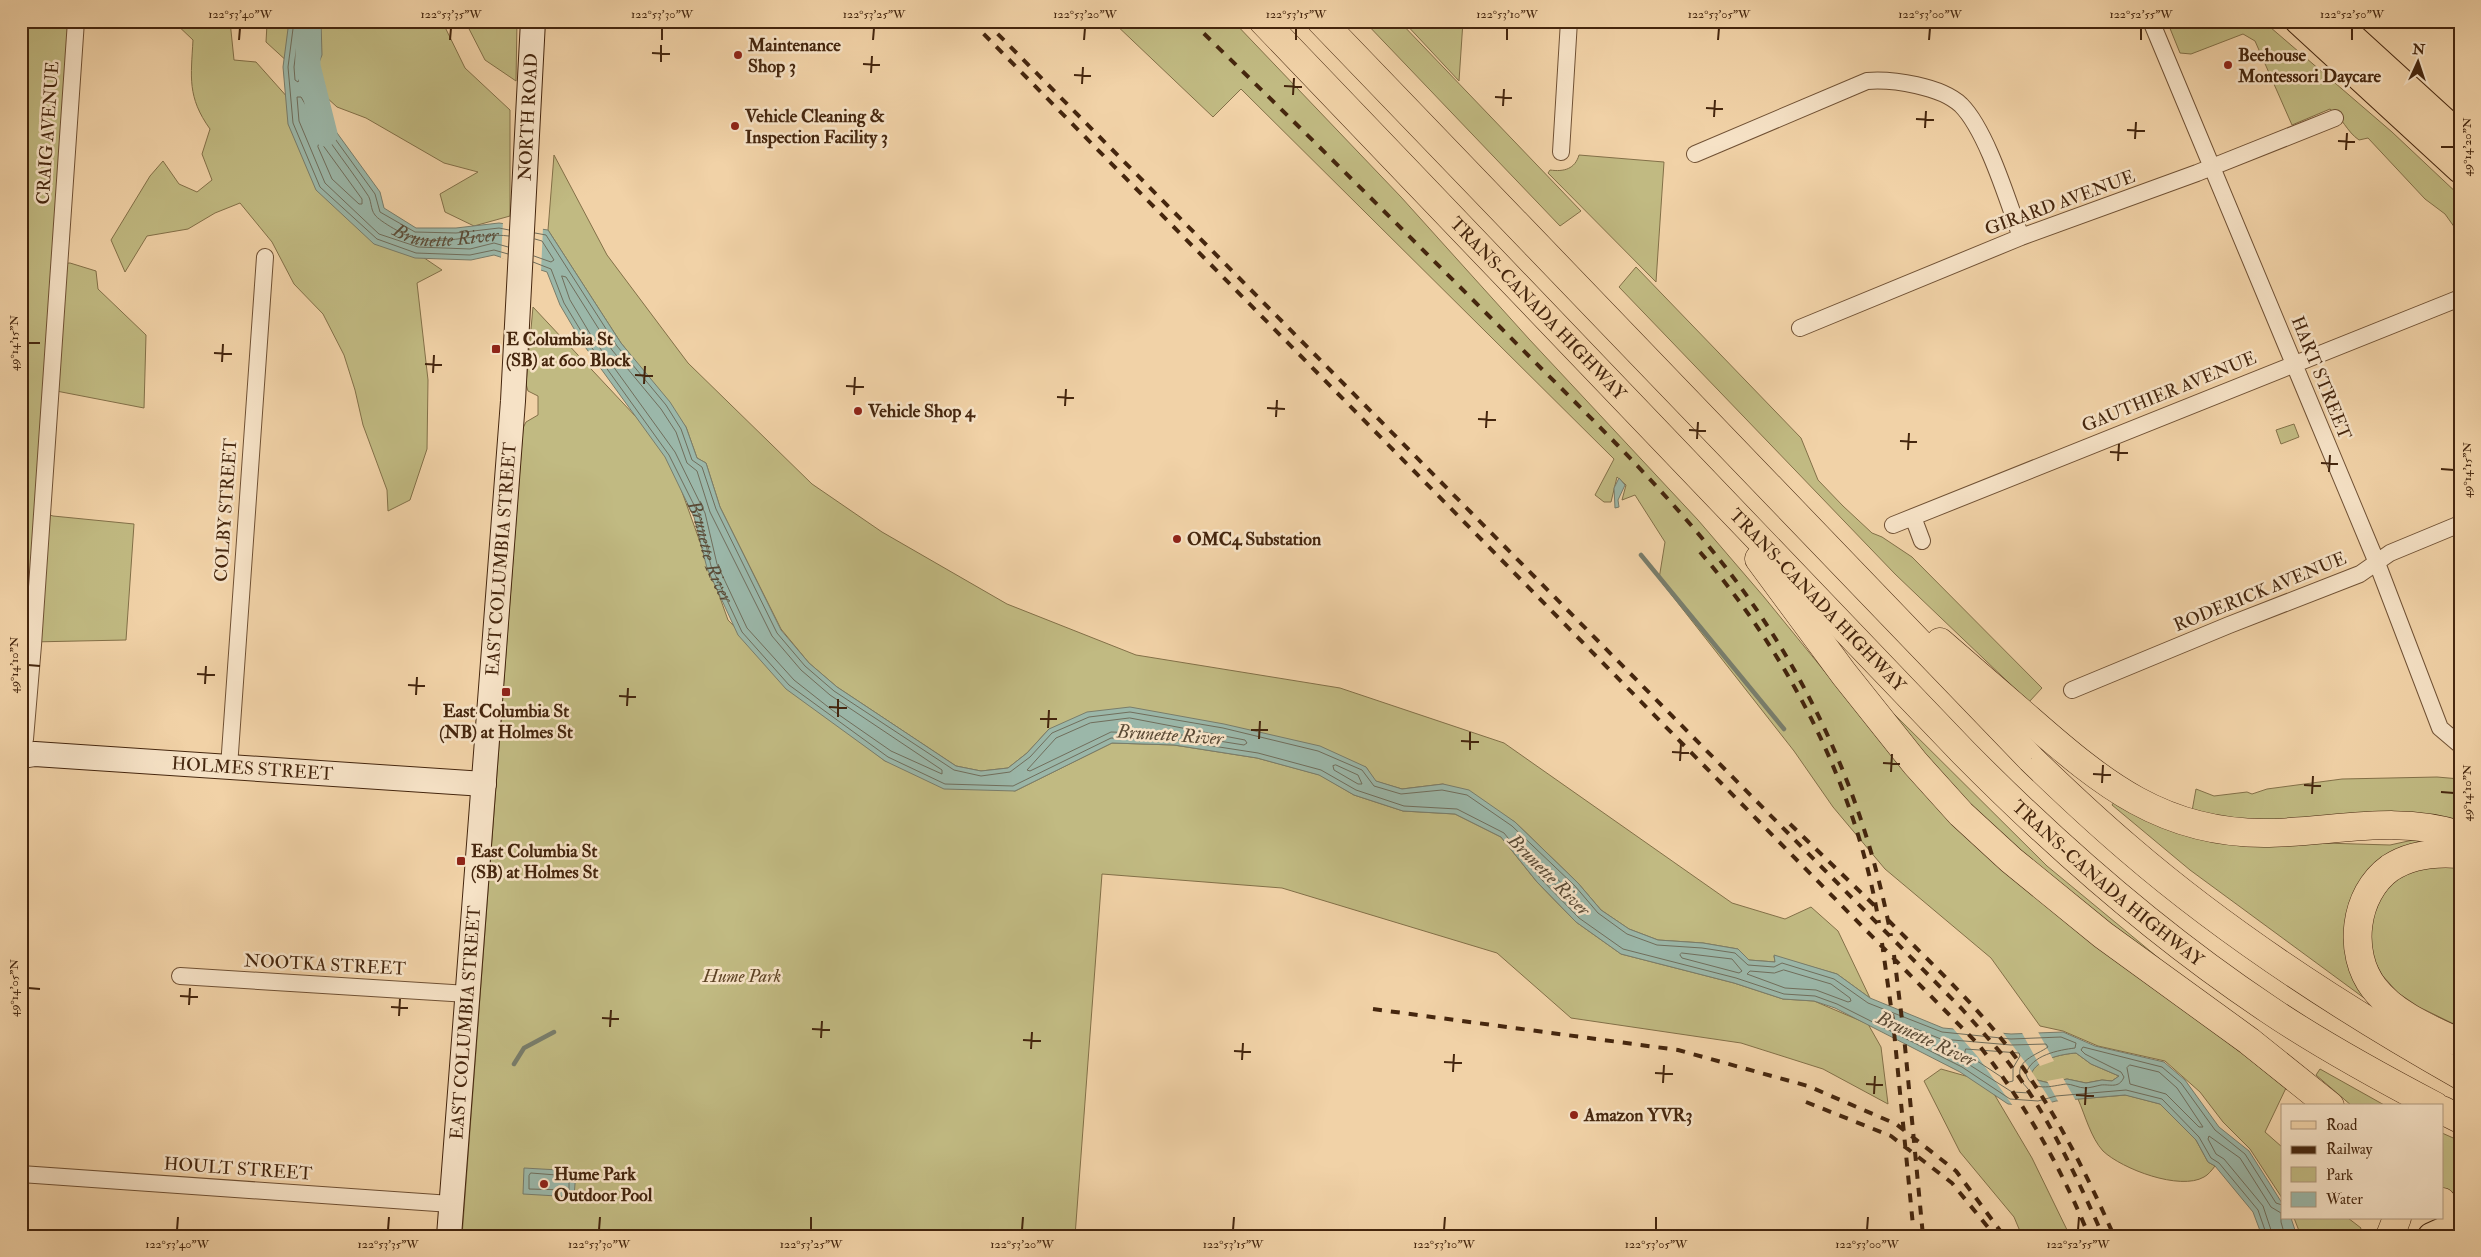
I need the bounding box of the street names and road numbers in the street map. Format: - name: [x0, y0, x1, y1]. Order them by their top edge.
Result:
- street label: NORTH ROAD: [513, 52, 543, 181]
- street label: CRAIG AVENUE: [32, 60, 64, 205]
- street label: GIRARD AVENUE: [1982, 165, 2138, 241]
- street label: TRANS-CANADA HIGHWAY: [1445, 212, 1632, 405]
- street label: HART STREET: [2286, 313, 2357, 444]
- street label: GAUTHIER AVENUE: [2078, 346, 2260, 438]
- street label: COLBY STREET: [210, 437, 243, 583]
- street label: EAST COLUMBIA STREET: [480, 441, 521, 677]
- street label: TRANS-CANADA HIGHWAY: [1725, 504, 1911, 697]
- street label: RODERICK AVENUE: [2170, 547, 2350, 637]
- street label: HOLMES STREET: [171, 752, 335, 785]
- street label: TRANS-CANADA HIGHWAY: [2007, 795, 2209, 972]
- street label: EAST COLUMBIA STREET: [445, 904, 486, 1140]
- street label: NOOTKA STREET: [244, 949, 407, 981]
- street label: HOULT STREET: [163, 1152, 314, 1186]

